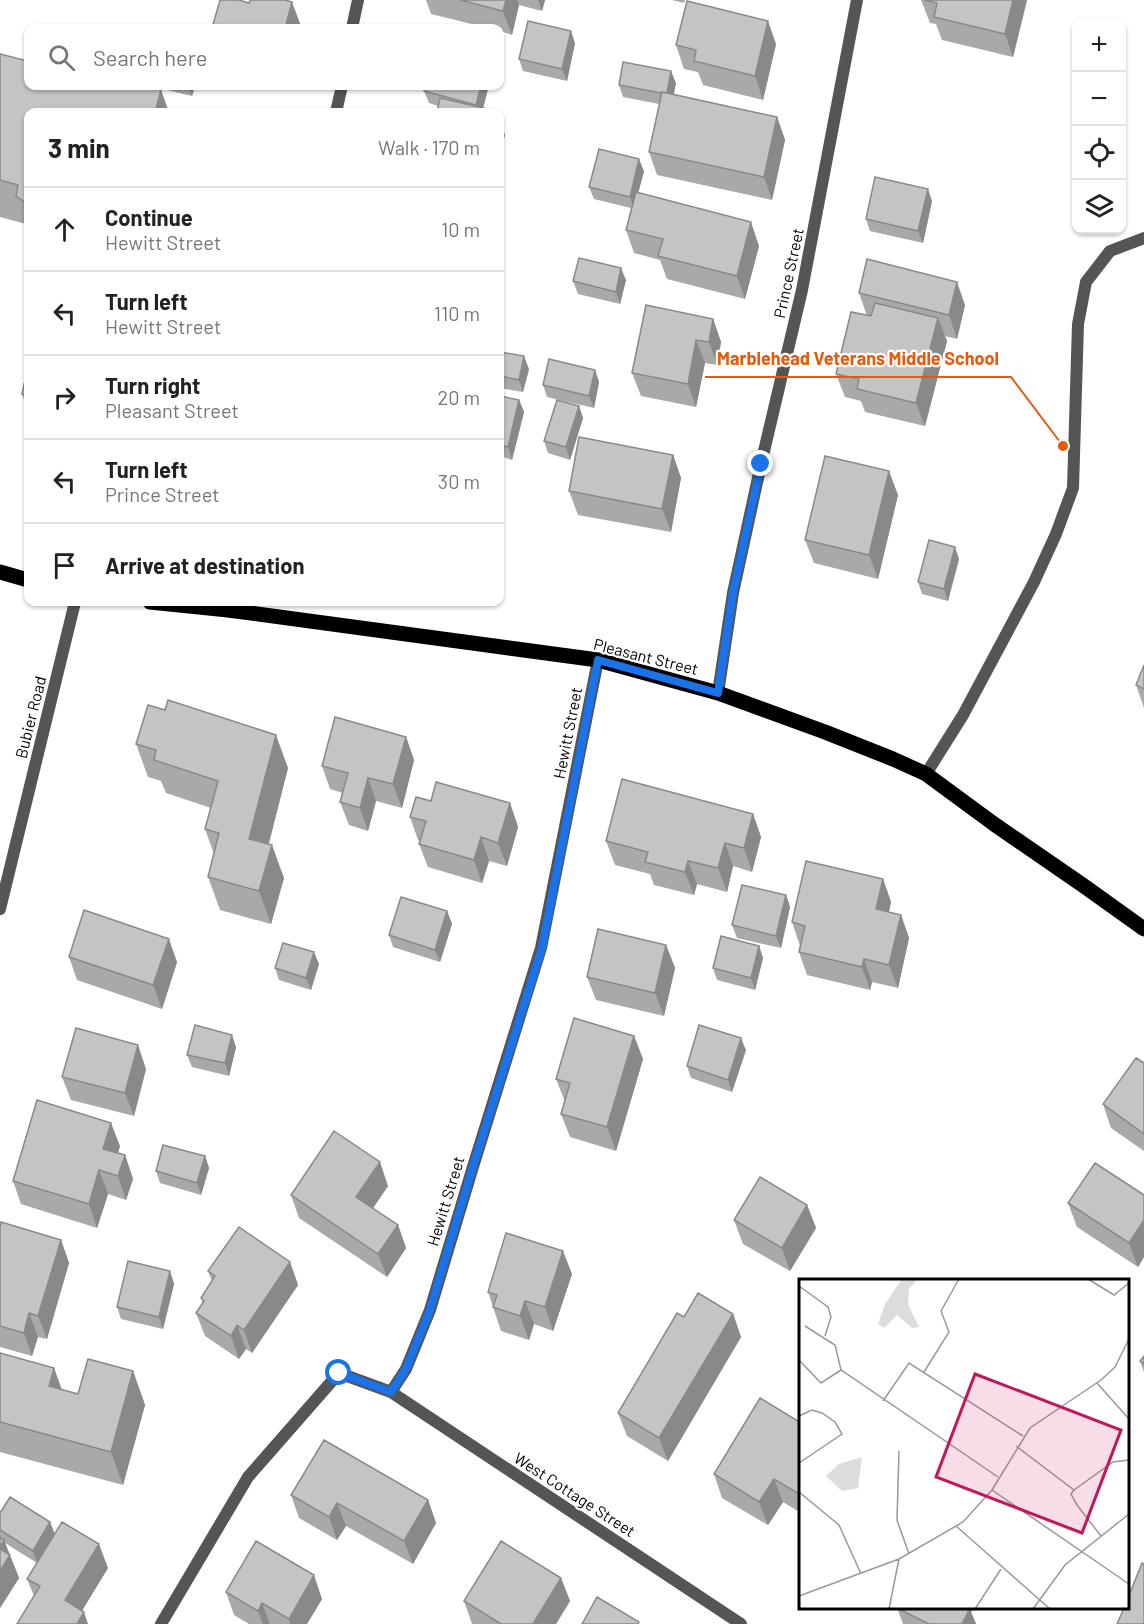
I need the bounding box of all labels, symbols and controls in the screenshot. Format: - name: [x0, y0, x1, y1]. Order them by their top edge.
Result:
- map controls: [1072, 18, 1126, 234]
- button: +: [1072, 18, 1126, 72]
- search box: [24, 24, 504, 90]
- icon: search: [45, 41, 78, 74]
- text: Search here: [93, 44, 207, 70]
- button: −: [1072, 72, 1126, 126]
- button: locate: [1072, 126, 1126, 180]
- text: 3 min: [48, 132, 110, 163]
- text: Walk · 170 m: [378, 135, 480, 159]
- button: layers: [1072, 180, 1126, 234]
- text: Continue: [105, 204, 193, 230]
- icon: ahead: [48, 213, 81, 246]
- text: 10 m: [441, 217, 480, 241]
- street label: Prince Street: [769, 226, 807, 320]
- text: Hewitt Street: [105, 230, 221, 254]
- text: Turn left: [105, 288, 188, 314]
- icon: left: [48, 297, 81, 330]
- text: 110 m: [434, 301, 480, 325]
- text: Hewitt Street: [105, 314, 221, 338]
- callout: Marblehead Veterans Middle School: [705, 341, 1011, 377]
- text: Marblehead Veterans Middle School: [717, 347, 999, 369]
- text: Turn right: [105, 372, 200, 398]
- icon: right: [48, 381, 81, 414]
- text: 20 m: [437, 385, 480, 409]
- text: Pleasant Street: [105, 398, 239, 422]
- route end: [747, 450, 773, 476]
- text: Turn left: [105, 456, 188, 482]
- icon: left: [48, 465, 81, 498]
- text: 30 m: [438, 469, 480, 493]
- text: Prince Street: [105, 482, 219, 506]
- icon: arrive: [48, 549, 81, 582]
- text: Arrive at destination: [105, 552, 304, 578]
- street label: Pleasant Street: [592, 634, 700, 678]
- street label: Bubier Road: [11, 674, 49, 760]
- street label: Hewitt Street: [549, 686, 585, 780]
- street label: Hewitt Street: [422, 1154, 468, 1248]
- inset map: [799, 1279, 1129, 1609]
- route start: [325, 1359, 351, 1385]
- street label: West Cottage Street: [511, 1448, 639, 1540]

